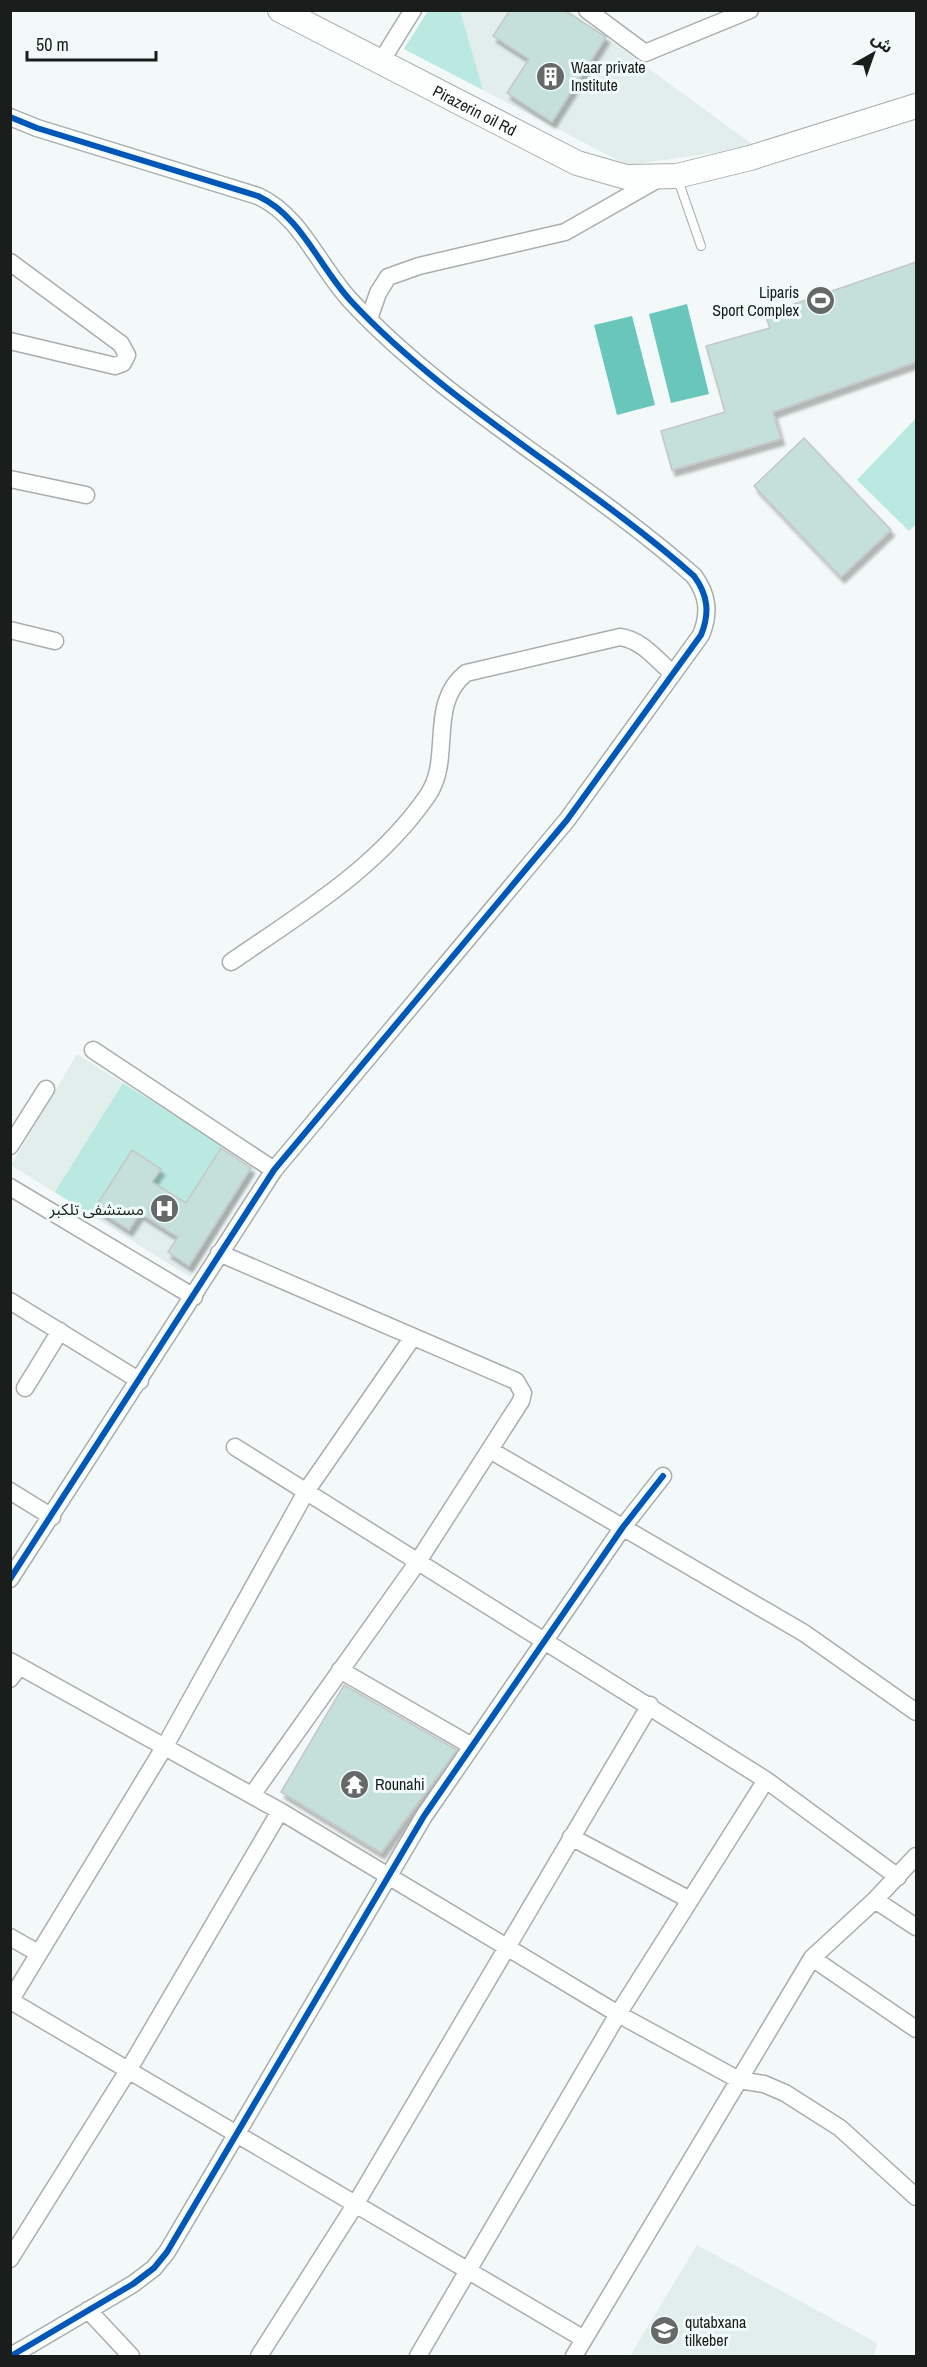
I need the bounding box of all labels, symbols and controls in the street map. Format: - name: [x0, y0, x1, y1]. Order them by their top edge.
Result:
- scale bar: [27, 24, 156, 62]
- north arrow: [843, 24, 903, 84]
- text: ش: [867, 27, 898, 58]
- text: 50 m: [36, 32, 69, 57]
- place label: Waar private Institute: [571, 56, 646, 96]
- building icon: Waar private Institute: [534, 60, 566, 92]
- street label: Pirazerin oil Rd: [429, 80, 520, 141]
- place label: Liparis Sport Complex: [712, 281, 799, 321]
- sports icon: Liparis Sport Complex: [804, 285, 836, 317]
- hospital icon: مستشفى تلكبر: [149, 1193, 181, 1225]
- place label: مستشفى تلكبر: [49, 1198, 144, 1220]
- temple icon: Rounahi: [338, 1768, 370, 1800]
- place label: Rounahi: [375, 1773, 425, 1795]
- place label: qutabxana tilkeber: [685, 2311, 747, 2351]
- school or university icon: qutabxana tilkeber: [648, 2315, 680, 2347]

